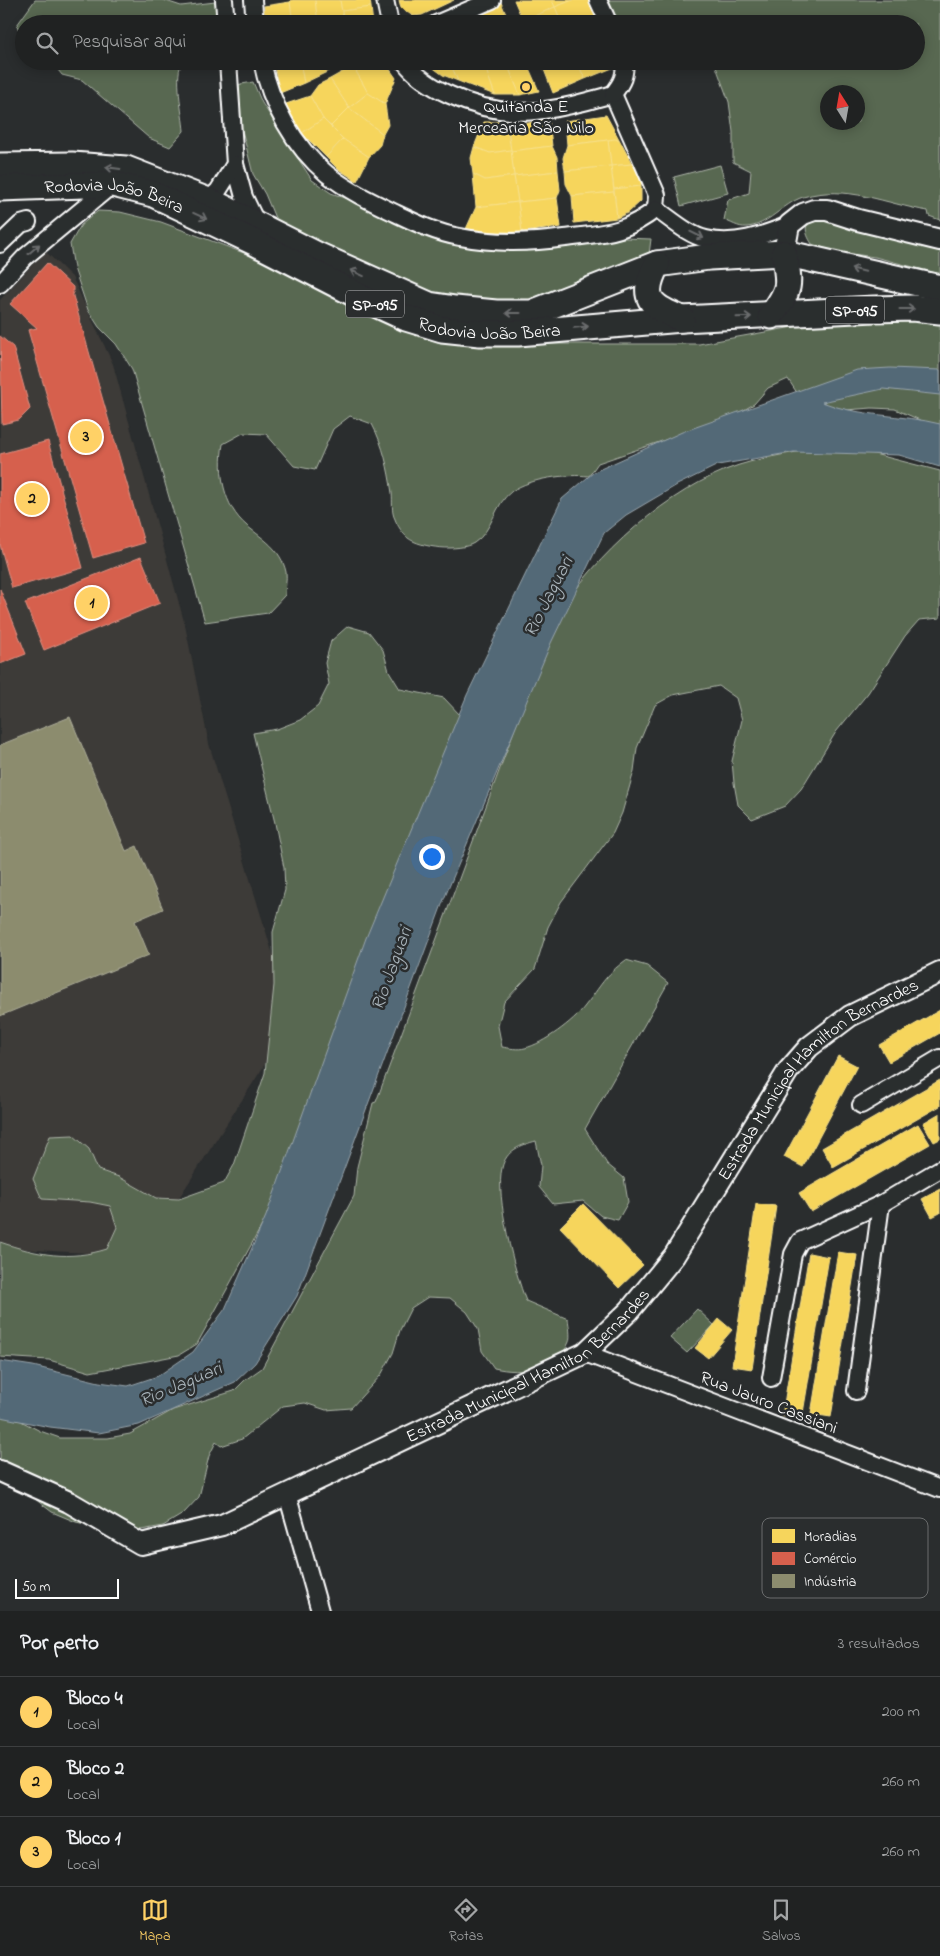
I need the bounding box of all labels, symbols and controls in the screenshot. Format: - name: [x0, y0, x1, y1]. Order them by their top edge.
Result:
- search box: [15, 15, 925, 70]
- icon: search: [33, 29, 61, 57]
- text: Pesquisar aqui: [73, 29, 186, 56]
- marker: Quitanda E Mercearia São Nilo: [520, 81, 532, 93]
- north arrow: [820, 85, 865, 130]
- place label: Quitanda E Mercearia São Nilo: [458, 95, 594, 142]
- one-way arrow: [105, 163, 121, 173]
- street label: Rodovia João Beira: [44, 173, 188, 222]
- one-way arrow: [192, 212, 207, 221]
- one-way arrow: [689, 231, 704, 240]
- one-way arrow: [28, 244, 41, 255]
- one-way arrow: [851, 265, 867, 274]
- one-way arrow: [350, 268, 365, 278]
- road number: SP-095: [346, 290, 404, 318]
- road number: SP-095: [826, 296, 884, 324]
- one-way arrow: [898, 304, 915, 314]
- one-way arrow: [505, 308, 522, 318]
- street label: Rodovia João Beira: [414, 311, 562, 348]
- one-way arrow: [735, 312, 751, 322]
- one-way arrow: [573, 323, 589, 332]
- pin: 3: [70, 418, 102, 456]
- pin: 2: [16, 480, 48, 518]
- water label: Rio Jaguari: [517, 551, 583, 642]
- pin: 1: [76, 584, 108, 622]
- your location: [419, 844, 445, 870]
- water label: Rio Jaguari: [365, 922, 421, 1015]
- street label: Estrada Municipal Hamilton Bernardes: [712, 973, 924, 1186]
- street label: Estrada Municipal Hamilton Bernardes: [402, 1284, 657, 1451]
- water label: Rio Jaguari: [136, 1355, 228, 1416]
- street label: Rua Jauro Cassiani: [696, 1366, 841, 1442]
- legend: [762, 1518, 928, 1598]
- text: Moradias: [804, 1527, 857, 1548]
- text: Comércio: [804, 1549, 856, 1570]
- text: Indústria: [804, 1572, 856, 1593]
- scale bar: [15, 1576, 119, 1599]
- text: 50 m: [22, 1577, 50, 1598]
- text: Por perto: [20, 1629, 99, 1659]
- text: 3 resultados: [838, 1632, 920, 1656]
- text: Bloco 4: [67, 1686, 123, 1713]
- text: 1: [33, 1700, 39, 1724]
- text: 200 m: [882, 1700, 920, 1724]
- text: Local: [67, 1713, 100, 1737]
- text: Bloco 2: [67, 1756, 124, 1783]
- text: 2: [32, 1770, 40, 1794]
- text: 260 m: [882, 1770, 920, 1794]
- text: Local: [67, 1783, 100, 1807]
- text: Bloco 1: [67, 1826, 121, 1853]
- text: 3: [33, 1840, 39, 1864]
- text: 260 m: [882, 1840, 920, 1864]
- text: Local: [67, 1853, 100, 1877]
- tab: Mapa: [139, 1896, 171, 1947]
- tab: Rotas: [449, 1896, 483, 1947]
- tab: Salvos: [762, 1896, 801, 1947]

